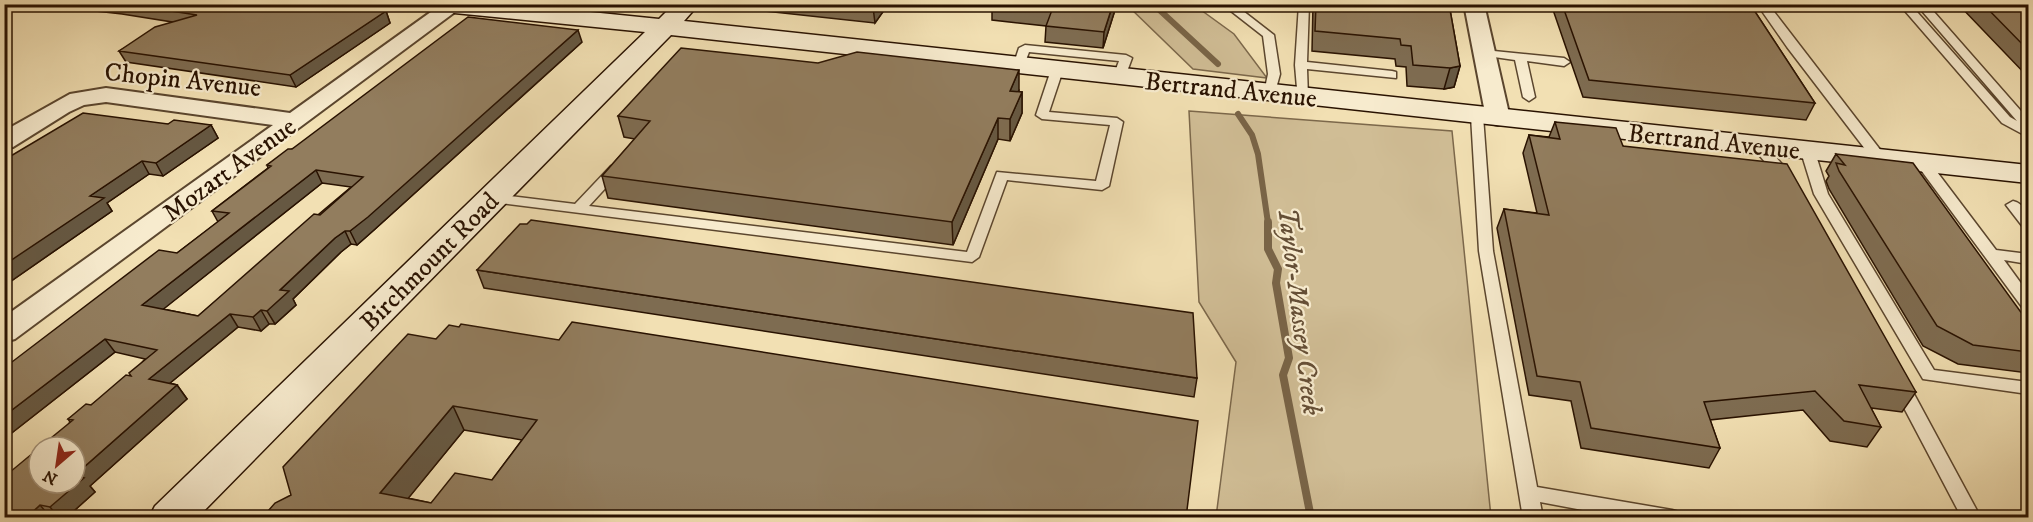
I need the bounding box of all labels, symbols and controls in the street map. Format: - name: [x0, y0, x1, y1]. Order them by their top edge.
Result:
- street label: Chopin Avenue: [103, 56, 263, 105]
- street label: Bertrand Avenue: [1143, 65, 1319, 116]
- street label: Mozart Avenue: [157, 111, 303, 230]
- street label: Bertrand Avenue: [1626, 117, 1802, 168]
- street label: Birchmount Road: [354, 186, 507, 339]
- water label: Taylor-Massey Creek: [1269, 205, 1329, 418]
- north arrow: [27, 435, 87, 495]
- text: N: [40, 465, 61, 489]

